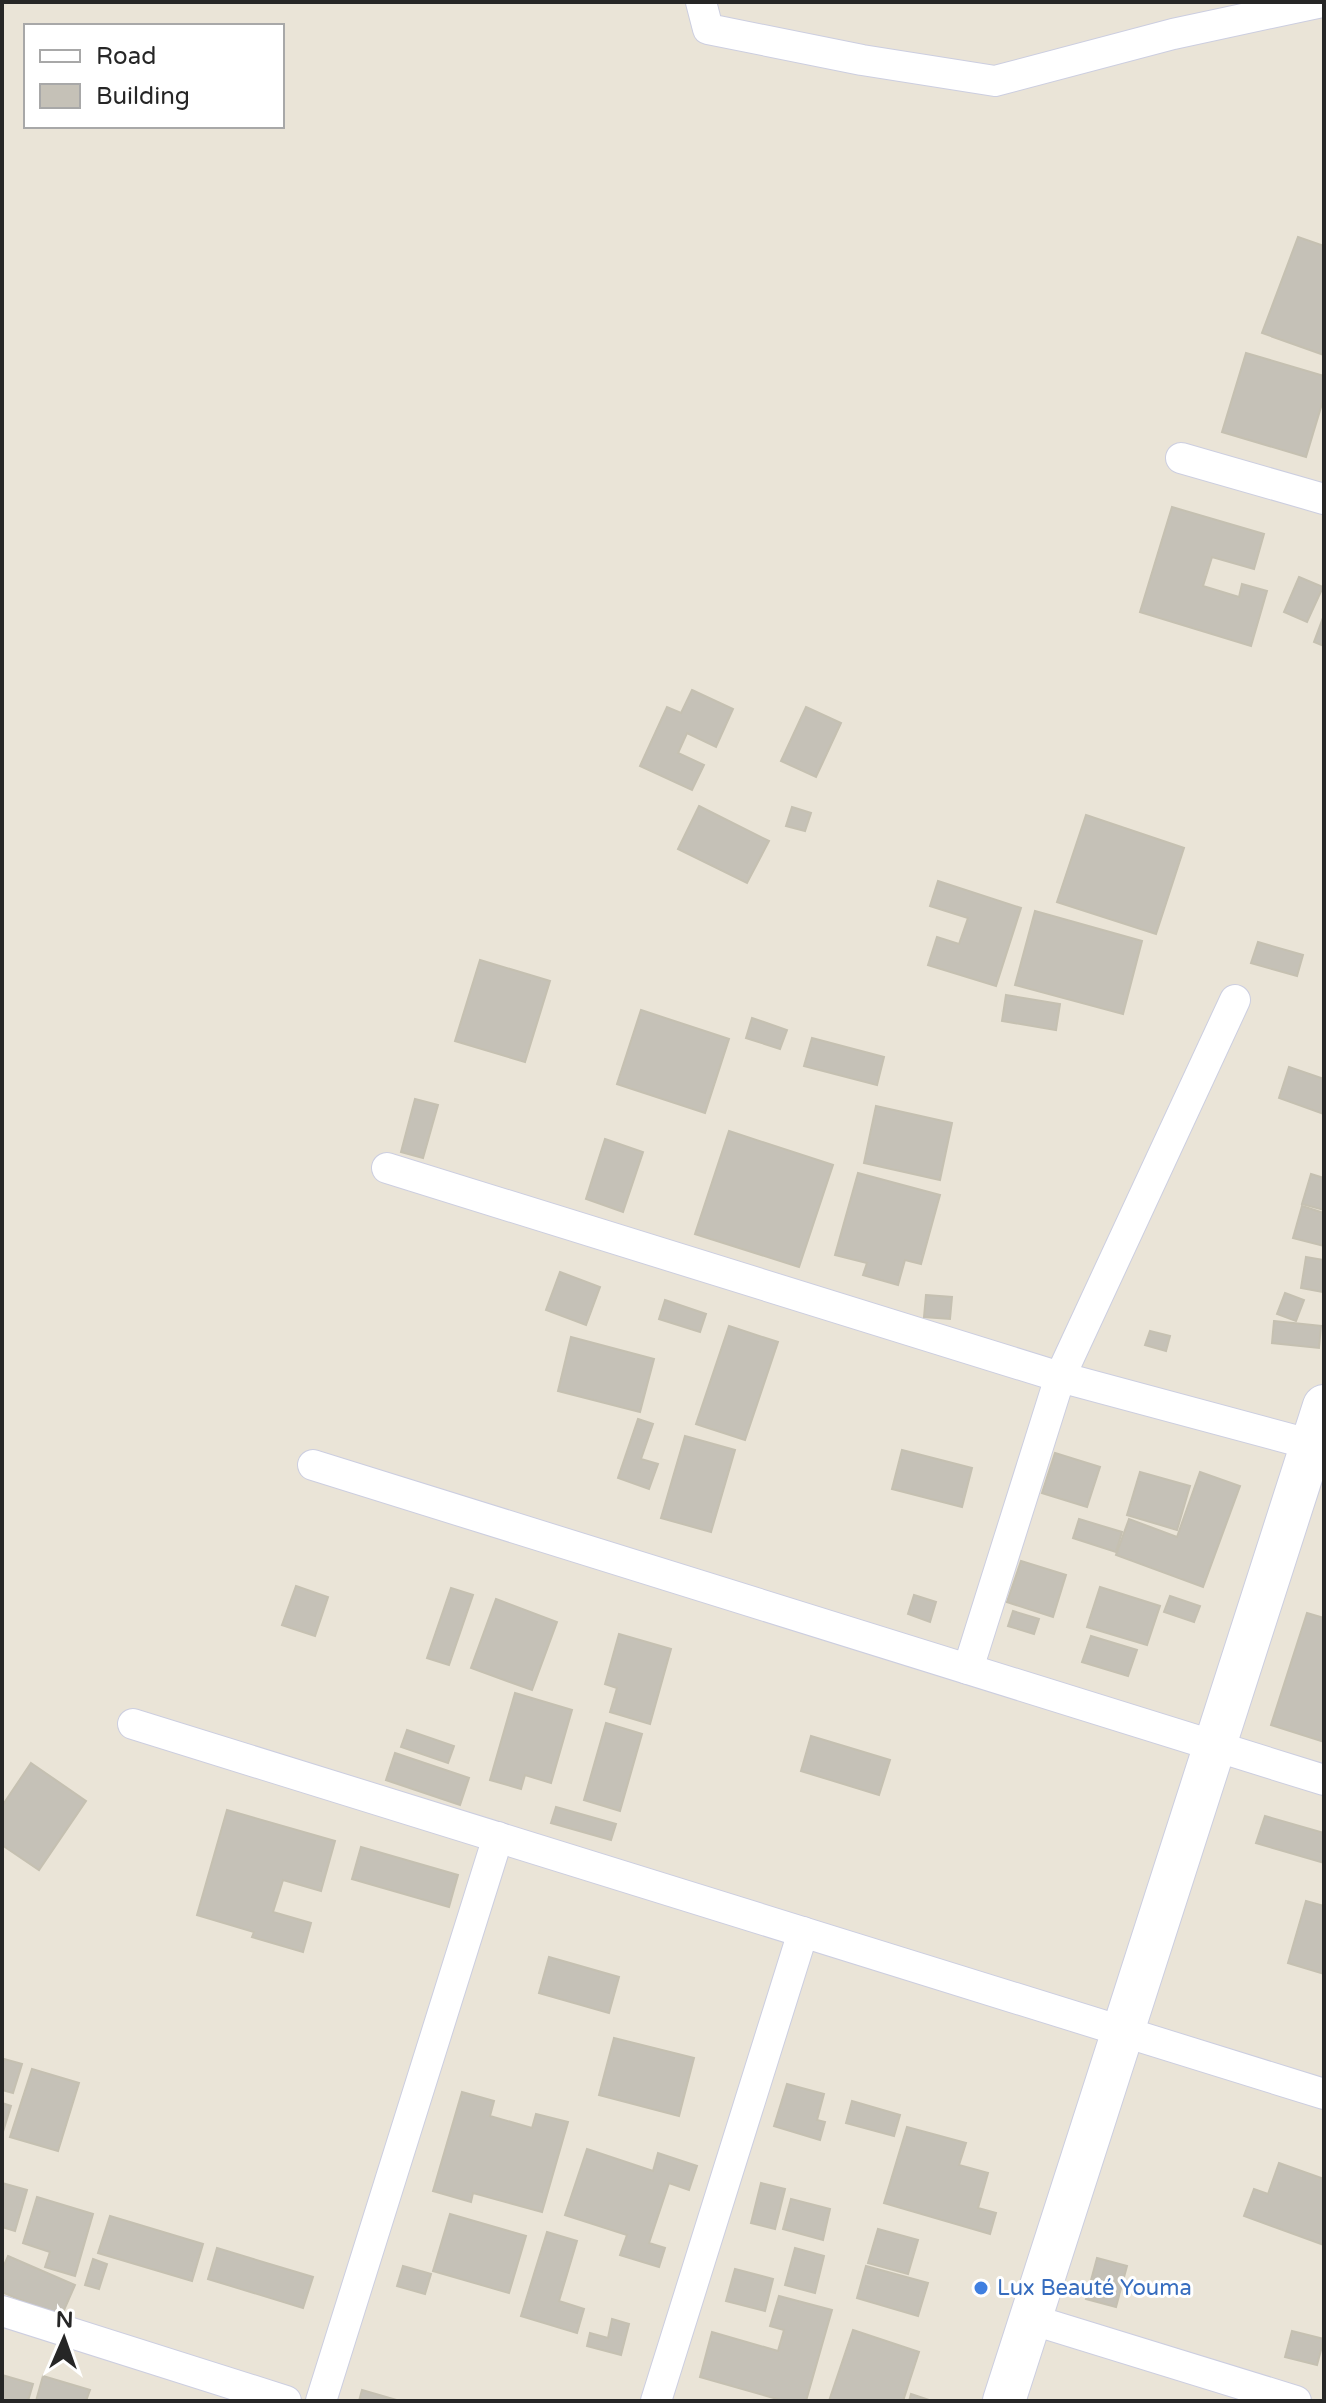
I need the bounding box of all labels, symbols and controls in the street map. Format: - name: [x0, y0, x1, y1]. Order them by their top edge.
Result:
- legend: [24, 24, 284, 128]
- text: Road: [96, 42, 156, 71]
- text: Building: [96, 82, 190, 111]
- place label: Lux Beauté Youma: [997, 2275, 1192, 2301]
- marker: Lux Beauté Youma: [972, 2279, 990, 2297]
- north arrow: [24, 2299, 104, 2379]
- text: N: [55, 2307, 74, 2333]

